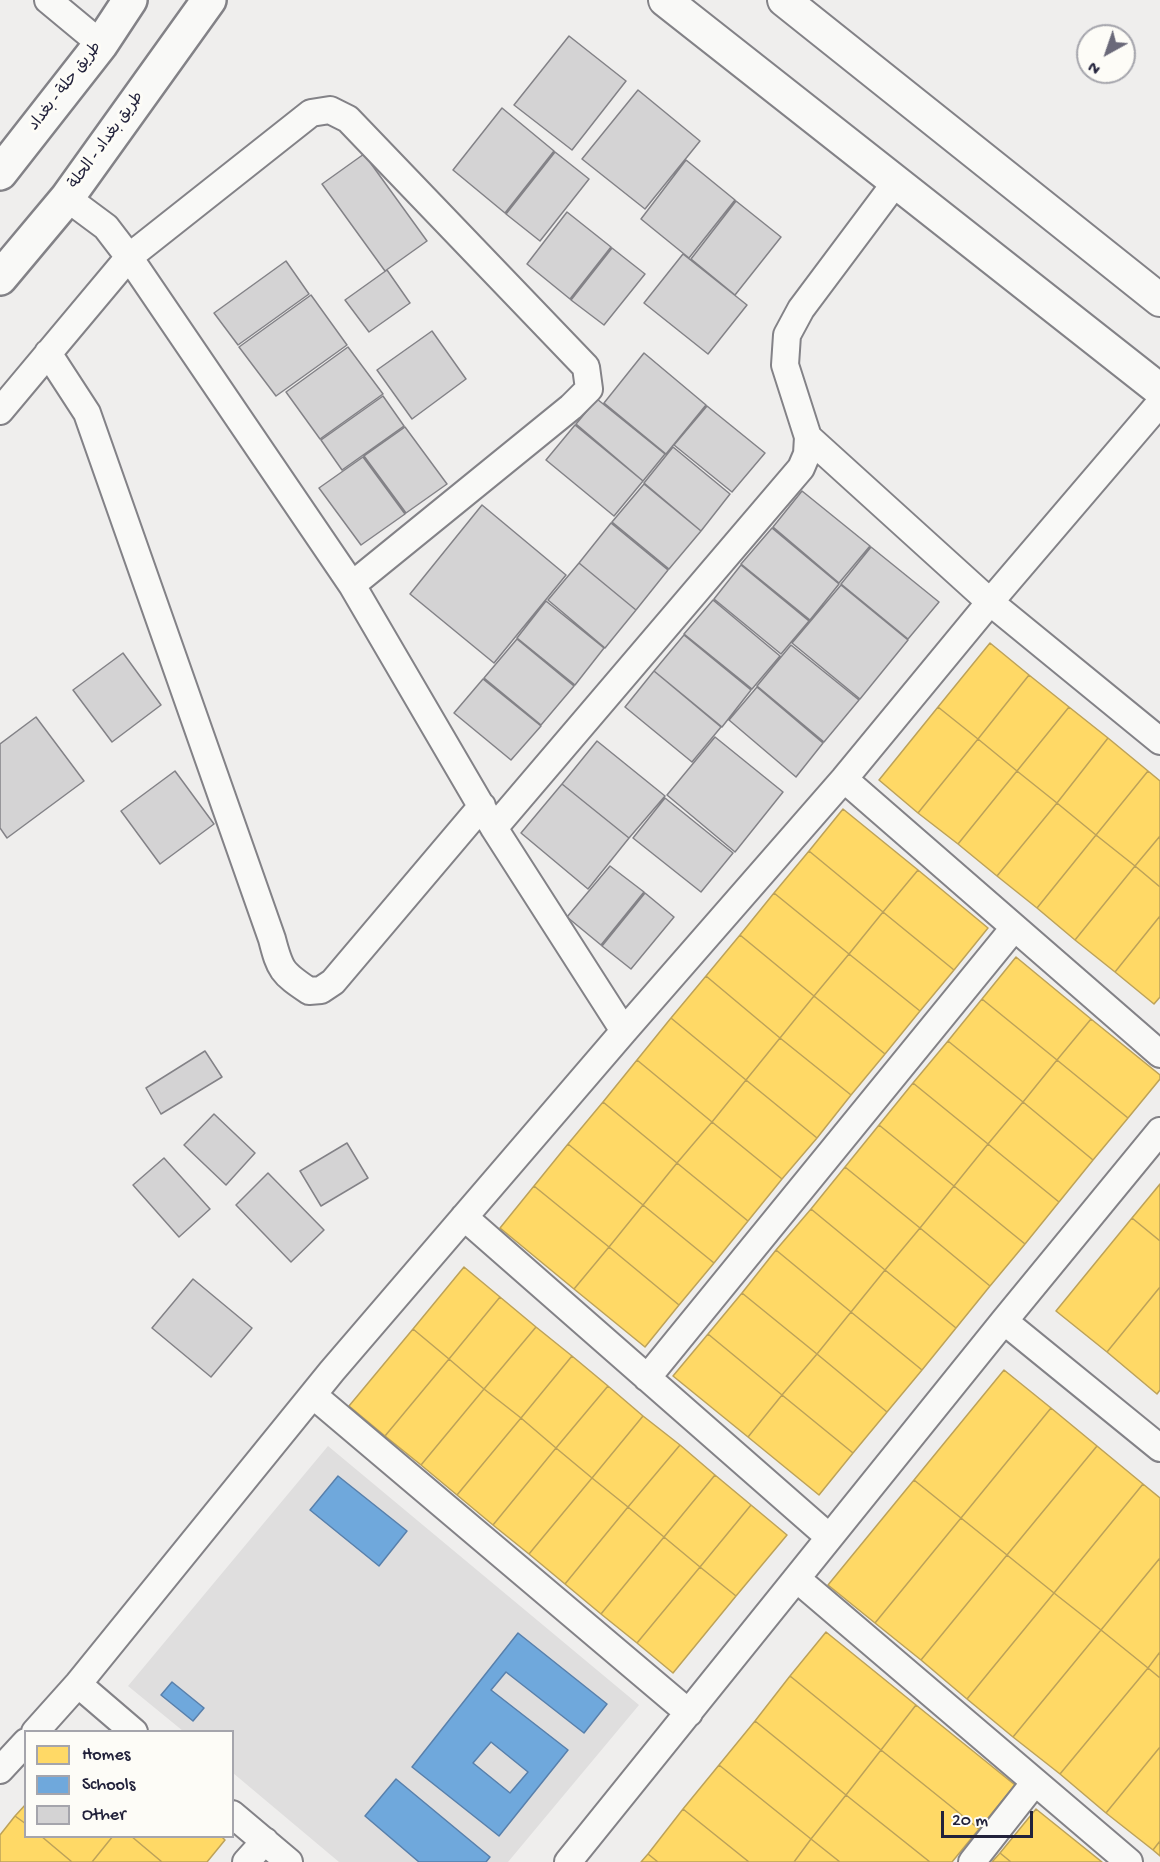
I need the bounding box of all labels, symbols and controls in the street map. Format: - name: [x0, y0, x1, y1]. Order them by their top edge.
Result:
- north arrow: [1076, 24, 1136, 84]
- street label: طريق حلة - بغداد: [25, 39, 107, 135]
- text: N: [1085, 56, 1106, 77]
- street label: طريق بغداد - الحلة: [65, 89, 149, 193]
- legend: [24, 1730, 234, 1838]
- text: Homes: [82, 1745, 130, 1766]
- text: Schools: [82, 1775, 135, 1796]
- scale bar: [944, 1799, 1036, 1837]
- text: Other: [82, 1805, 126, 1826]
- text: 20 m: [952, 1811, 988, 1832]

